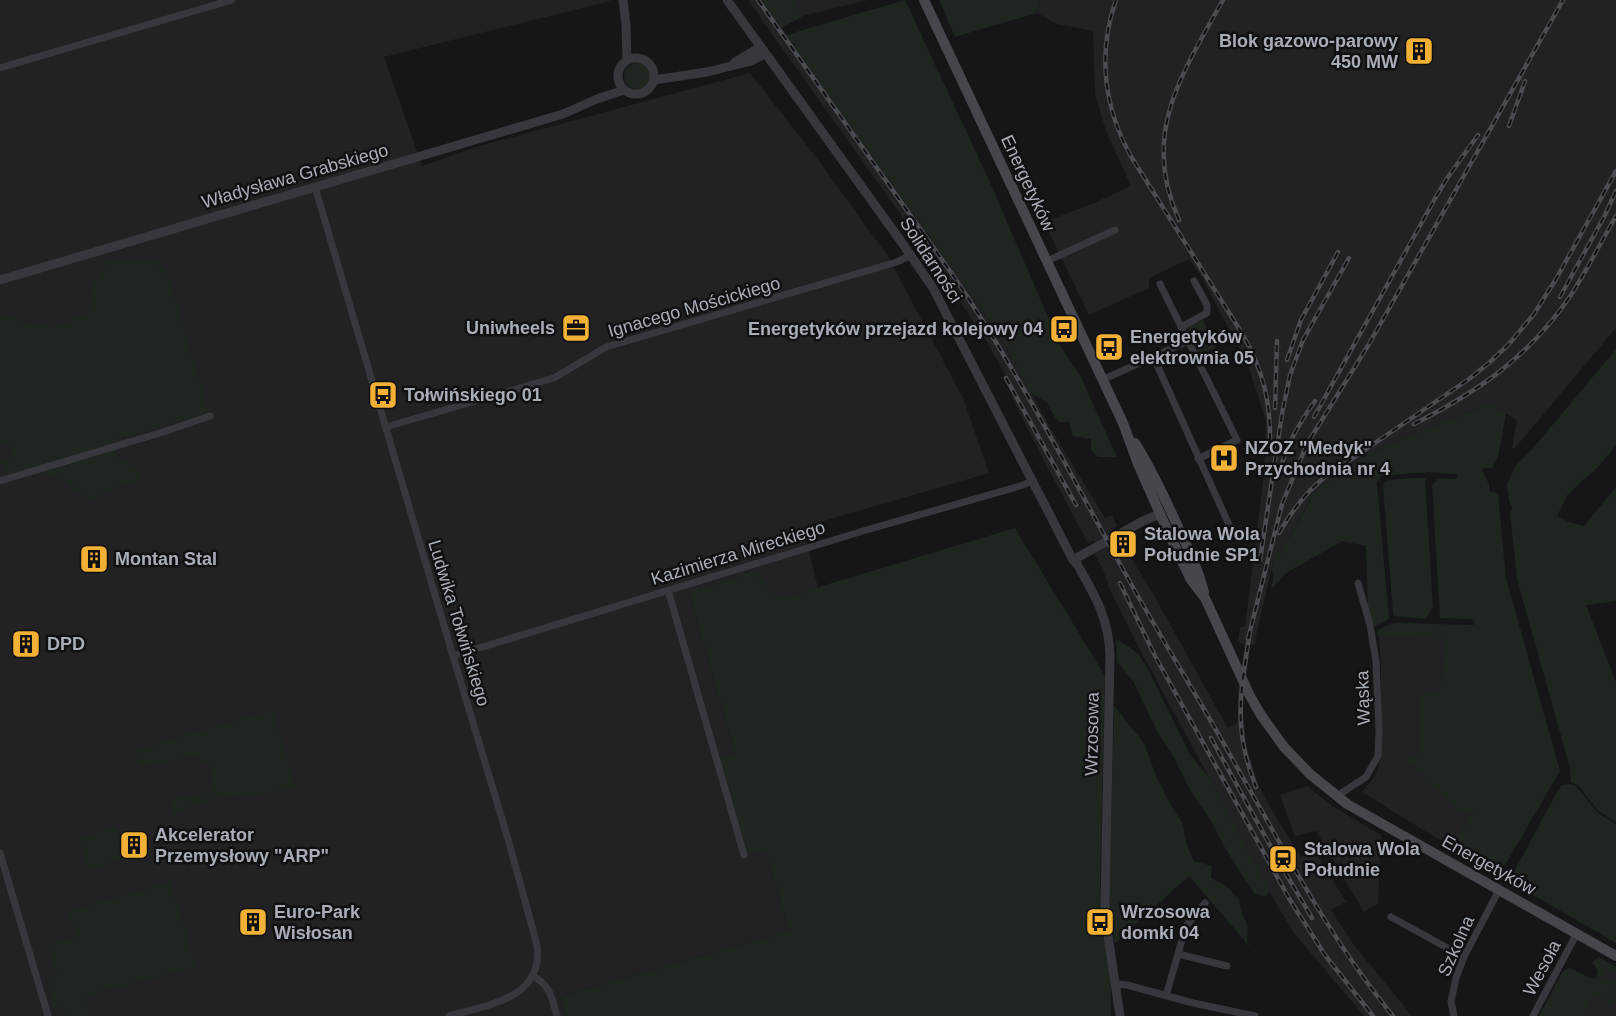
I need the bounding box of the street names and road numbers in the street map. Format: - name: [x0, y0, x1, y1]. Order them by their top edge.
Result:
- street label: Energetyków: [997, 132, 1059, 235]
- street label: Władysława Grabskiego: [199, 140, 391, 212]
- street label: Solidarności: [896, 213, 966, 307]
- street label: Ignacego Mościckiego: [606, 273, 782, 341]
- street label: Kazimierza Mireckiego: [649, 517, 827, 589]
- street label: Ludwika Tołwińskiego: [424, 537, 494, 709]
- street label: Wąska: [1352, 669, 1374, 726]
- street label: Wrzosowa: [1081, 691, 1103, 776]
- street label: Energetyków: [1439, 831, 1540, 899]
- street label: Szkolna: [1434, 912, 1479, 979]
- street label: Wesoła: [1519, 936, 1565, 999]

